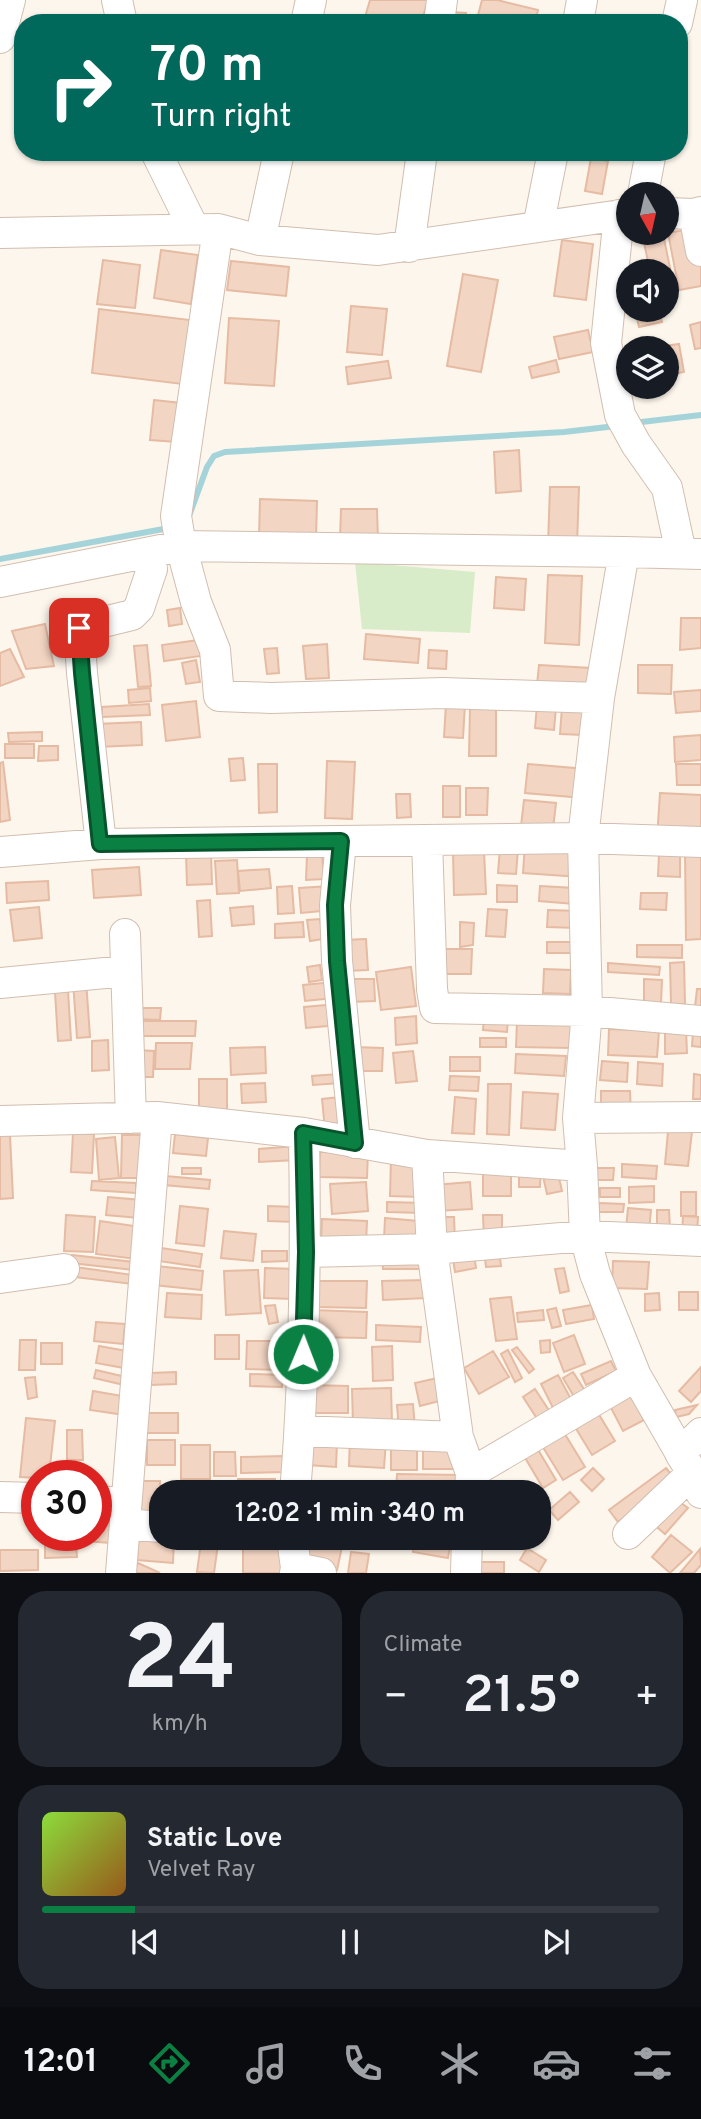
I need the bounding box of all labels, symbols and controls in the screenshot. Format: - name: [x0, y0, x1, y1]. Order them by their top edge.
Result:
- text: 70 m: [150, 37, 264, 99]
- icon: right: [35, 42, 126, 133]
- text: Turn right: [150, 98, 292, 138]
- north arrow: [616, 182, 679, 245]
- map controls: [616, 182, 679, 399]
- button: sound: [616, 259, 679, 322]
- button: layers: [616, 336, 679, 399]
- pin: [49, 598, 109, 658]
- icon: arrive: [60, 609, 98, 647]
- position arrow: [266, 1317, 340, 1391]
- speed limit sign: 30: [21, 1460, 112, 1551]
- text: 12:02 · 1 min · 340 m: [235, 1498, 465, 1531]
- text: 24: [123, 1607, 237, 1722]
- text: Climate: [384, 1631, 462, 1660]
- text: 21.5°: [462, 1665, 580, 1731]
- text: −: [384, 1674, 408, 1723]
- text: +: [634, 1674, 659, 1723]
- text: km/h: [152, 1710, 208, 1739]
- text: Static Love: [147, 1823, 282, 1856]
- text: Velvet Ray: [147, 1856, 255, 1885]
- icon: previous: [126, 1923, 164, 1961]
- icon: pause: [331, 1923, 369, 1961]
- icon: next: [537, 1923, 575, 1961]
- icon: directions: [145, 2039, 194, 2088]
- icon: music: [242, 2039, 291, 2088]
- icon: phone: [338, 2039, 387, 2088]
- icon: climate: [435, 2039, 484, 2088]
- icon: car: [532, 2039, 581, 2088]
- icon: filters: [628, 2039, 677, 2088]
- text: 12:01: [24, 2043, 98, 2083]

